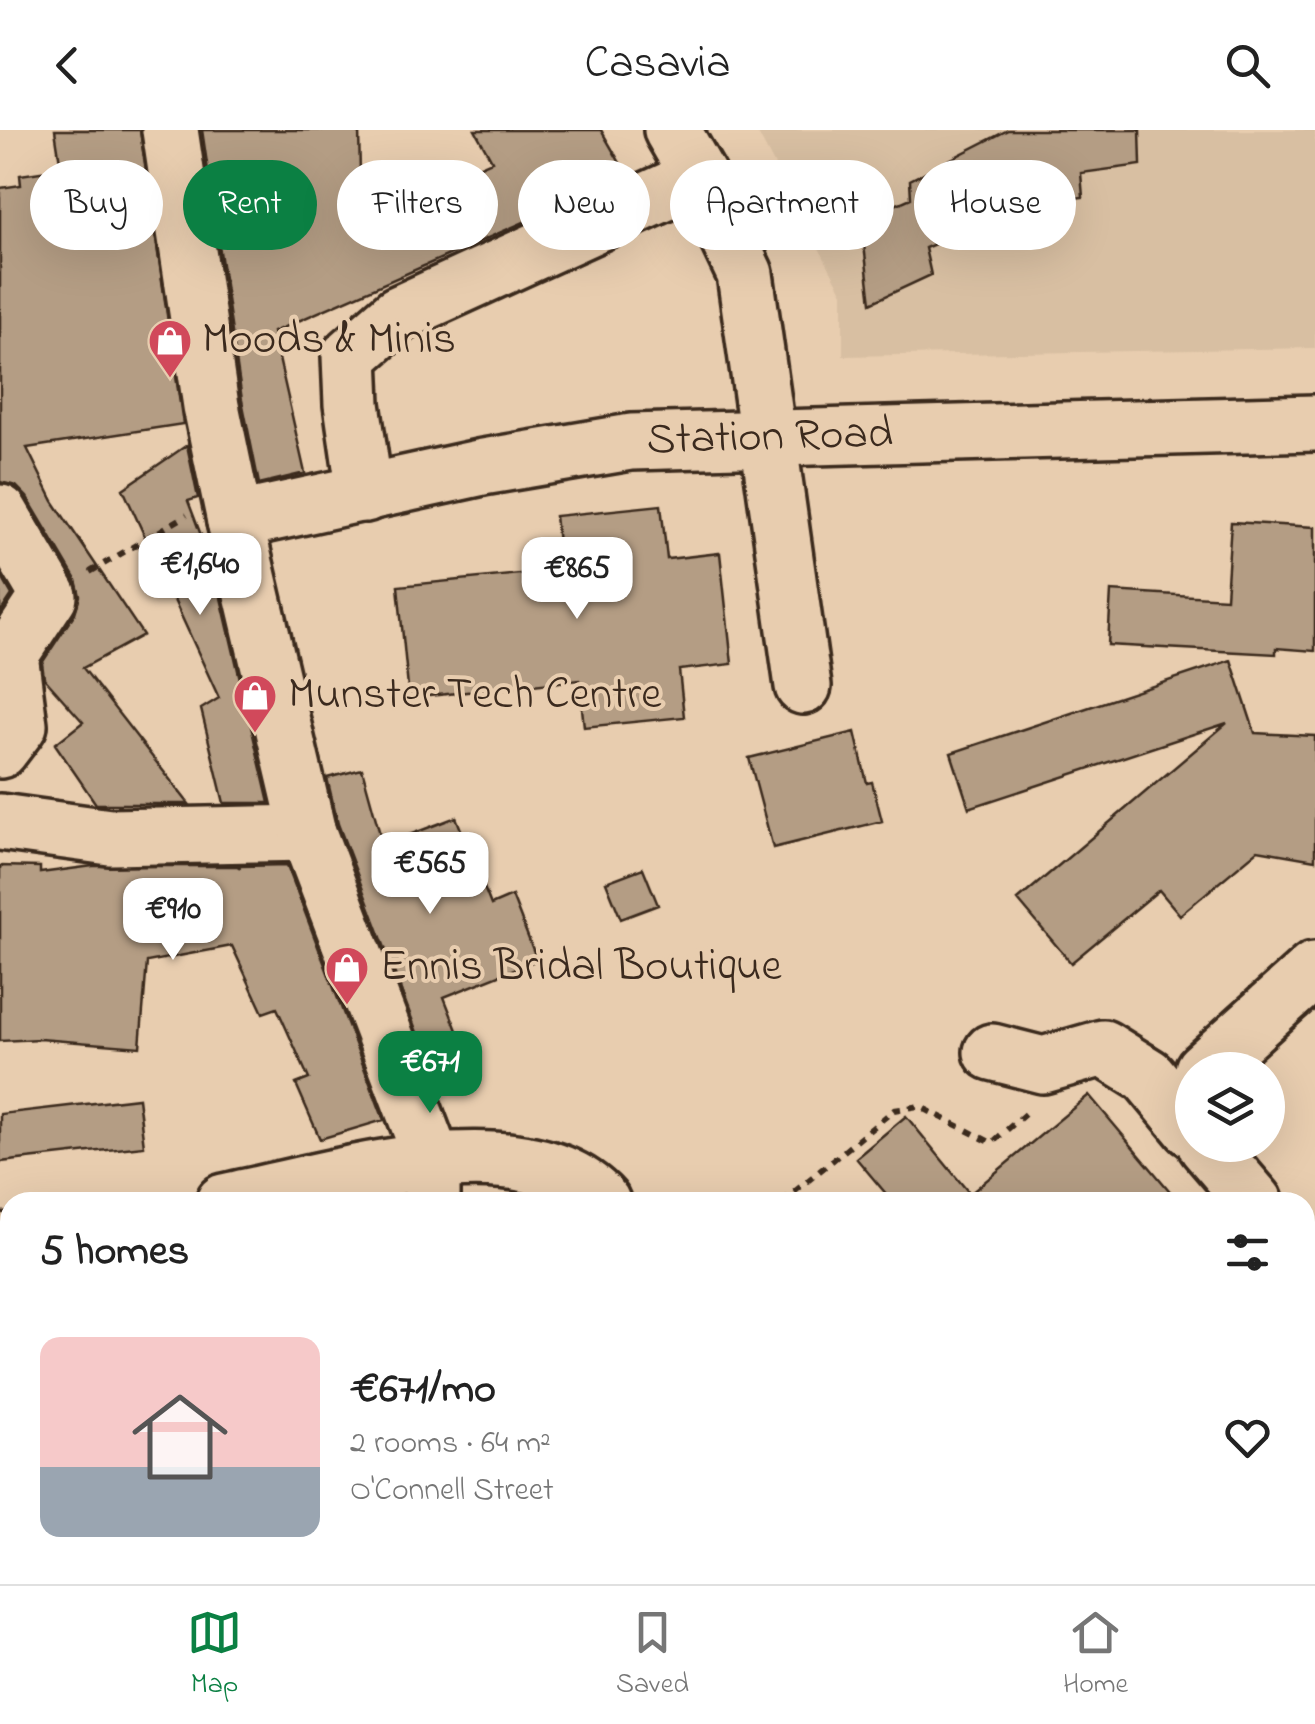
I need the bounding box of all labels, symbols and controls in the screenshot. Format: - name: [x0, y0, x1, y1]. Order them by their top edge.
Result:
- text: Casavia: [585, 32, 730, 98]
- icon: back: [40, 38, 95, 93]
- icon: search: [1220, 38, 1275, 93]
- chip: Buy: [30, 160, 163, 250]
- chip: Rent: [183, 160, 317, 250]
- chip: Filters: [337, 160, 498, 250]
- chip: New: [518, 160, 650, 250]
- chip: Apartment: [670, 160, 894, 250]
- chip: House: [914, 160, 1076, 250]
- place label: Moods & Minis: [202, 308, 456, 374]
- shop icon: Moods & Minis: [147, 318, 193, 379]
- street label: Station Road: [646, 402, 894, 475]
- pin: €1,640: [119, 533, 281, 618]
- pin: €865: [518, 537, 636, 622]
- text: €1,640: [160, 542, 240, 589]
- text: €865: [544, 546, 610, 593]
- place label: Munster Tech Centre: [288, 663, 662, 729]
- shop icon: Munster Tech Centre: [232, 673, 278, 734]
- pin: €565: [371, 832, 489, 917]
- text: €565: [394, 841, 467, 888]
- pin: €910: [114, 878, 232, 963]
- text: €910: [145, 887, 201, 934]
- place label: Ennis Bridal Boutique: [380, 935, 782, 1001]
- shop icon: Ennis Bridal Boutique: [324, 945, 370, 1006]
- pin: €671: [371, 1031, 489, 1116]
- text: €671: [400, 1040, 460, 1087]
- map controls: [1175, 1052, 1285, 1162]
- button: layers: [1175, 1052, 1285, 1162]
- text: 5 homes: [40, 1222, 189, 1283]
- icon: filters: [1220, 1225, 1275, 1280]
- text: €671/mo: [350, 1360, 496, 1421]
- icon: home: [120, 1377, 240, 1497]
- icon: heart: [1220, 1410, 1275, 1465]
- text: 2 rooms · 64 m²: [350, 1421, 551, 1468]
- text: O'Connell Street: [350, 1468, 554, 1515]
- tab: Map: [187, 1605, 242, 1706]
- tab: Saved: [616, 1605, 689, 1706]
- tab: Home: [1063, 1605, 1128, 1706]

